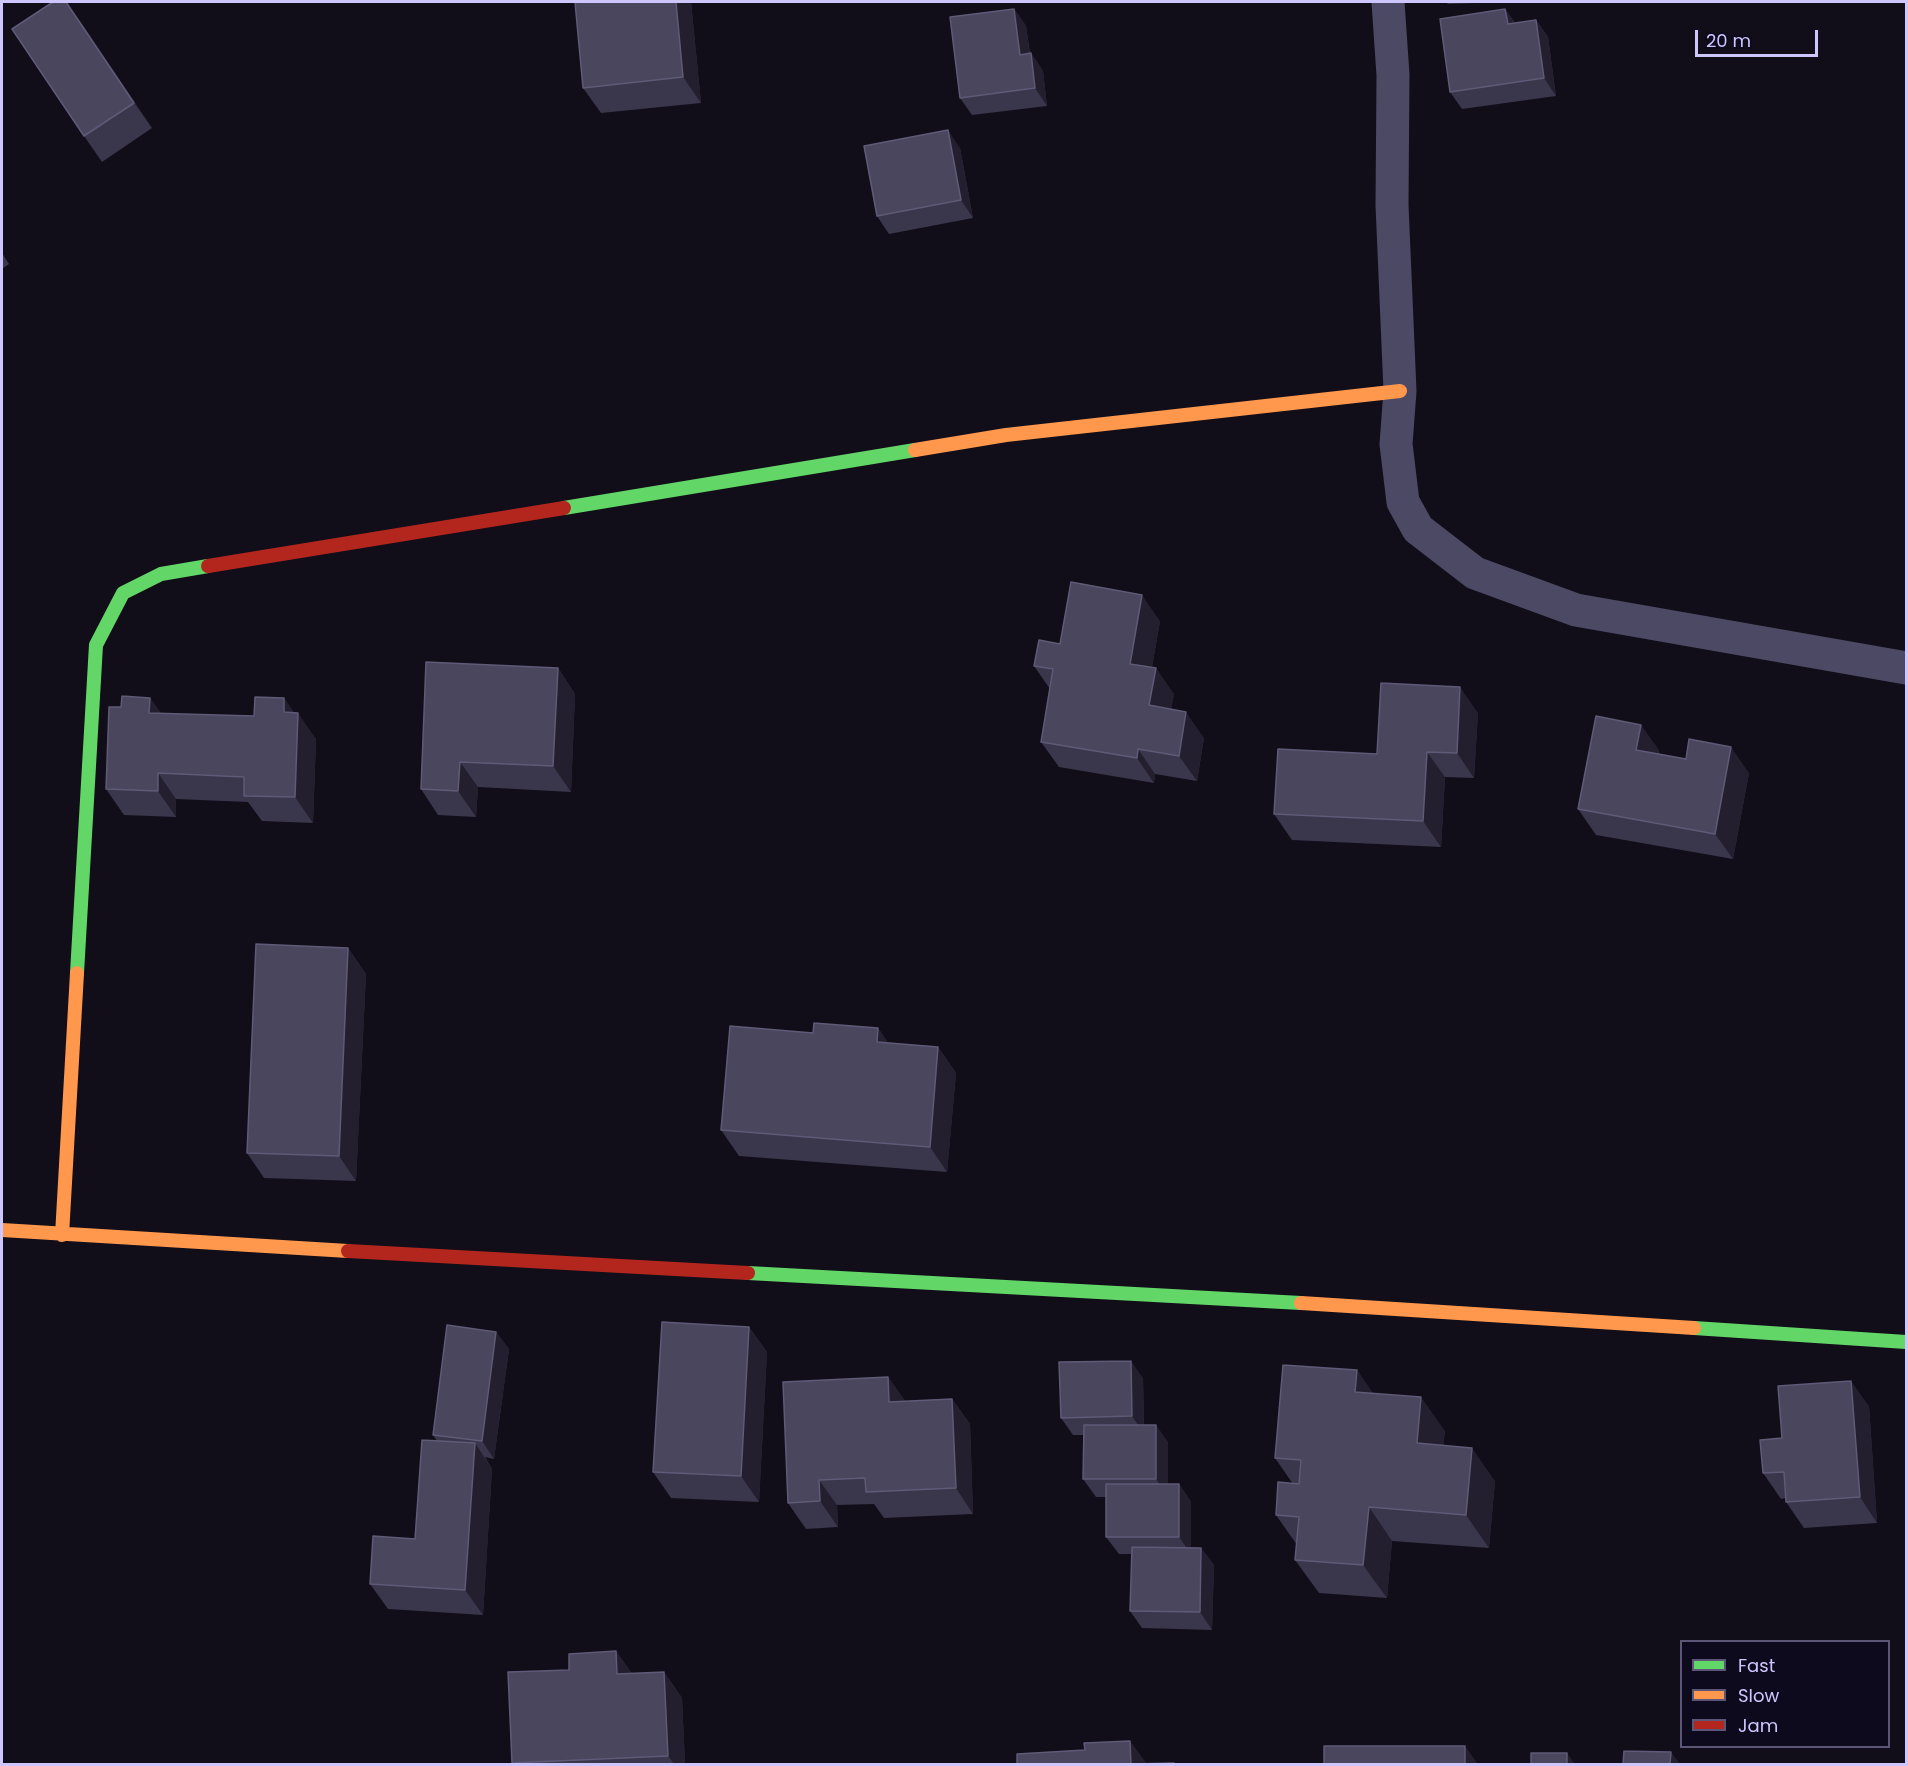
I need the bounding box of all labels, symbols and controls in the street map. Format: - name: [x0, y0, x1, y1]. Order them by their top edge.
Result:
- scale bar: [1698, 18, 1821, 56]
- text: 20 m: [1706, 28, 1751, 53]
- legend: [1680, 1640, 1890, 1748]
- text: Fast: [1738, 1653, 1775, 1678]
- text: Slow: [1738, 1683, 1779, 1708]
- text: Jam: [1738, 1713, 1778, 1738]

